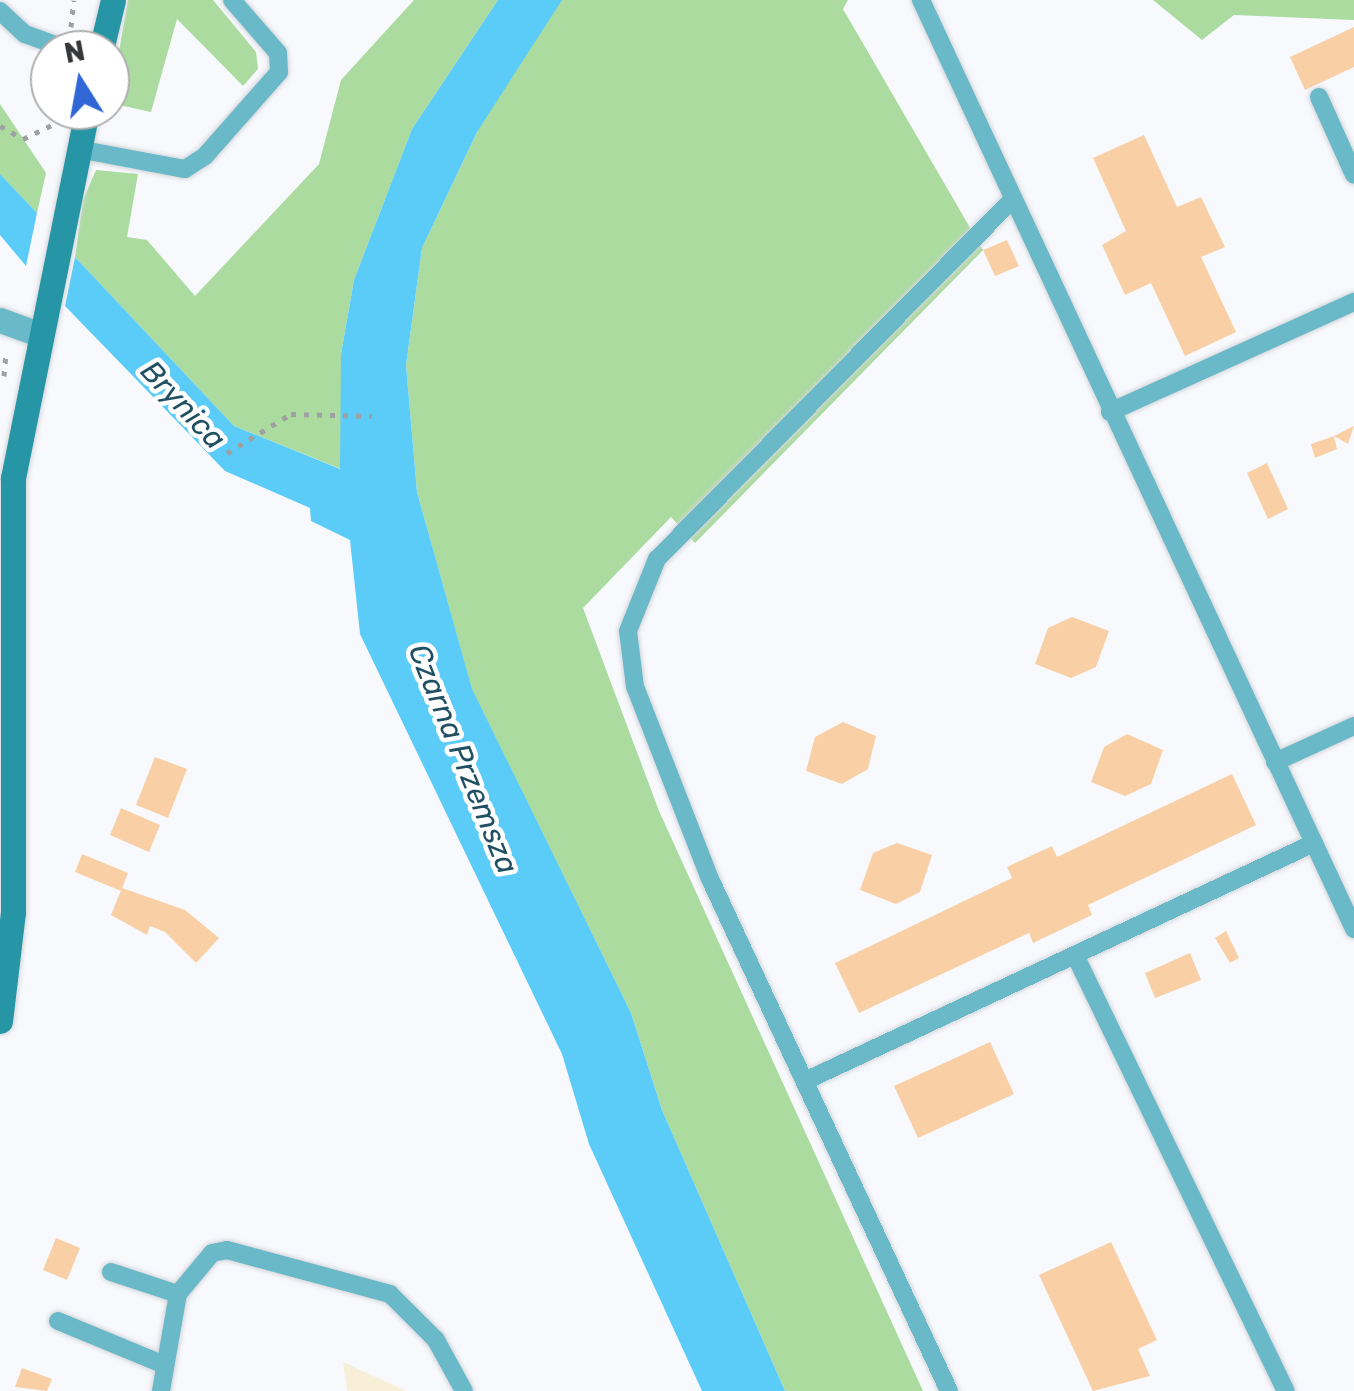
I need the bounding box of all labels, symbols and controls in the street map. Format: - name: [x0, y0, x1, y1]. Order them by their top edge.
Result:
- north arrow: [30, 30, 130, 130]
- text: N: [62, 34, 88, 70]
- water label: Brynica: [133, 353, 233, 457]
- water label: Czarna Przemsza: [400, 639, 526, 879]

